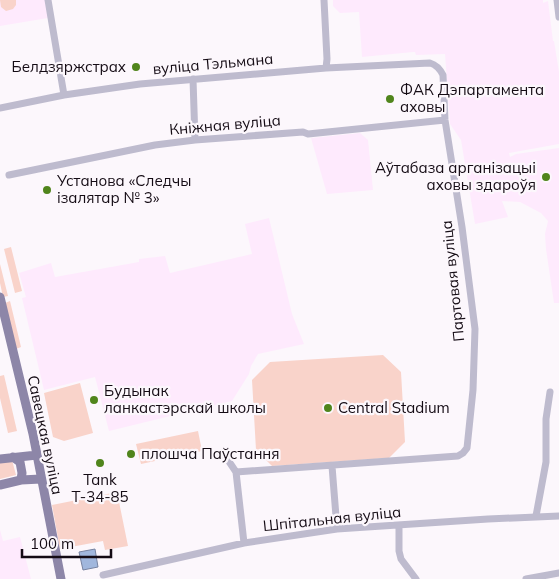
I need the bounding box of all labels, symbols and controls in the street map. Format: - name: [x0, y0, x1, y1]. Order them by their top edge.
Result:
- street label: вуліца Тэльмана: [152, 49, 274, 78]
- place label: Белдзяржстрах: [12, 57, 126, 76]
- marker: Белдзяржстрах: [130, 61, 142, 73]
- place label: ФАК Дэпартамента аховы: [400, 80, 544, 116]
- marker: ФАК Дэпартамента аховы: [384, 93, 396, 105]
- street label: Кніжная вуліца: [168, 110, 281, 139]
- place label: Аўтабаза арганізацыі аховы здароўя: [375, 158, 536, 194]
- place label: Установа «Следчы ізалятар № 3»: [56, 171, 191, 207]
- marker: Аўтабаза арганізацыі аховы здароўя: [540, 171, 552, 183]
- marker: Установа «Следчы ізалятар № 3»: [41, 184, 53, 196]
- street label: Партовая вуліца: [437, 219, 468, 343]
- street label: Савецкая вуліца: [24, 374, 67, 496]
- place label: Будынак ланкастэрскай школы: [104, 381, 266, 417]
- marker: Будынак ланкастэрскай школы: [88, 394, 100, 406]
- place label: Central Stadium: [338, 398, 450, 417]
- marker: Central Stadium: [322, 402, 334, 414]
- place label: плошча Паўстання: [141, 444, 280, 463]
- marker: плошча Паўстання: [125, 448, 137, 460]
- marker: Tank T-34-85: [94, 457, 106, 469]
- place label: Tank T-34-85: [71, 470, 129, 506]
- street label: Шпітальная вуліца: [262, 502, 402, 535]
- scale bar: [22, 526, 111, 558]
- text: 100 m: [30, 534, 74, 553]

